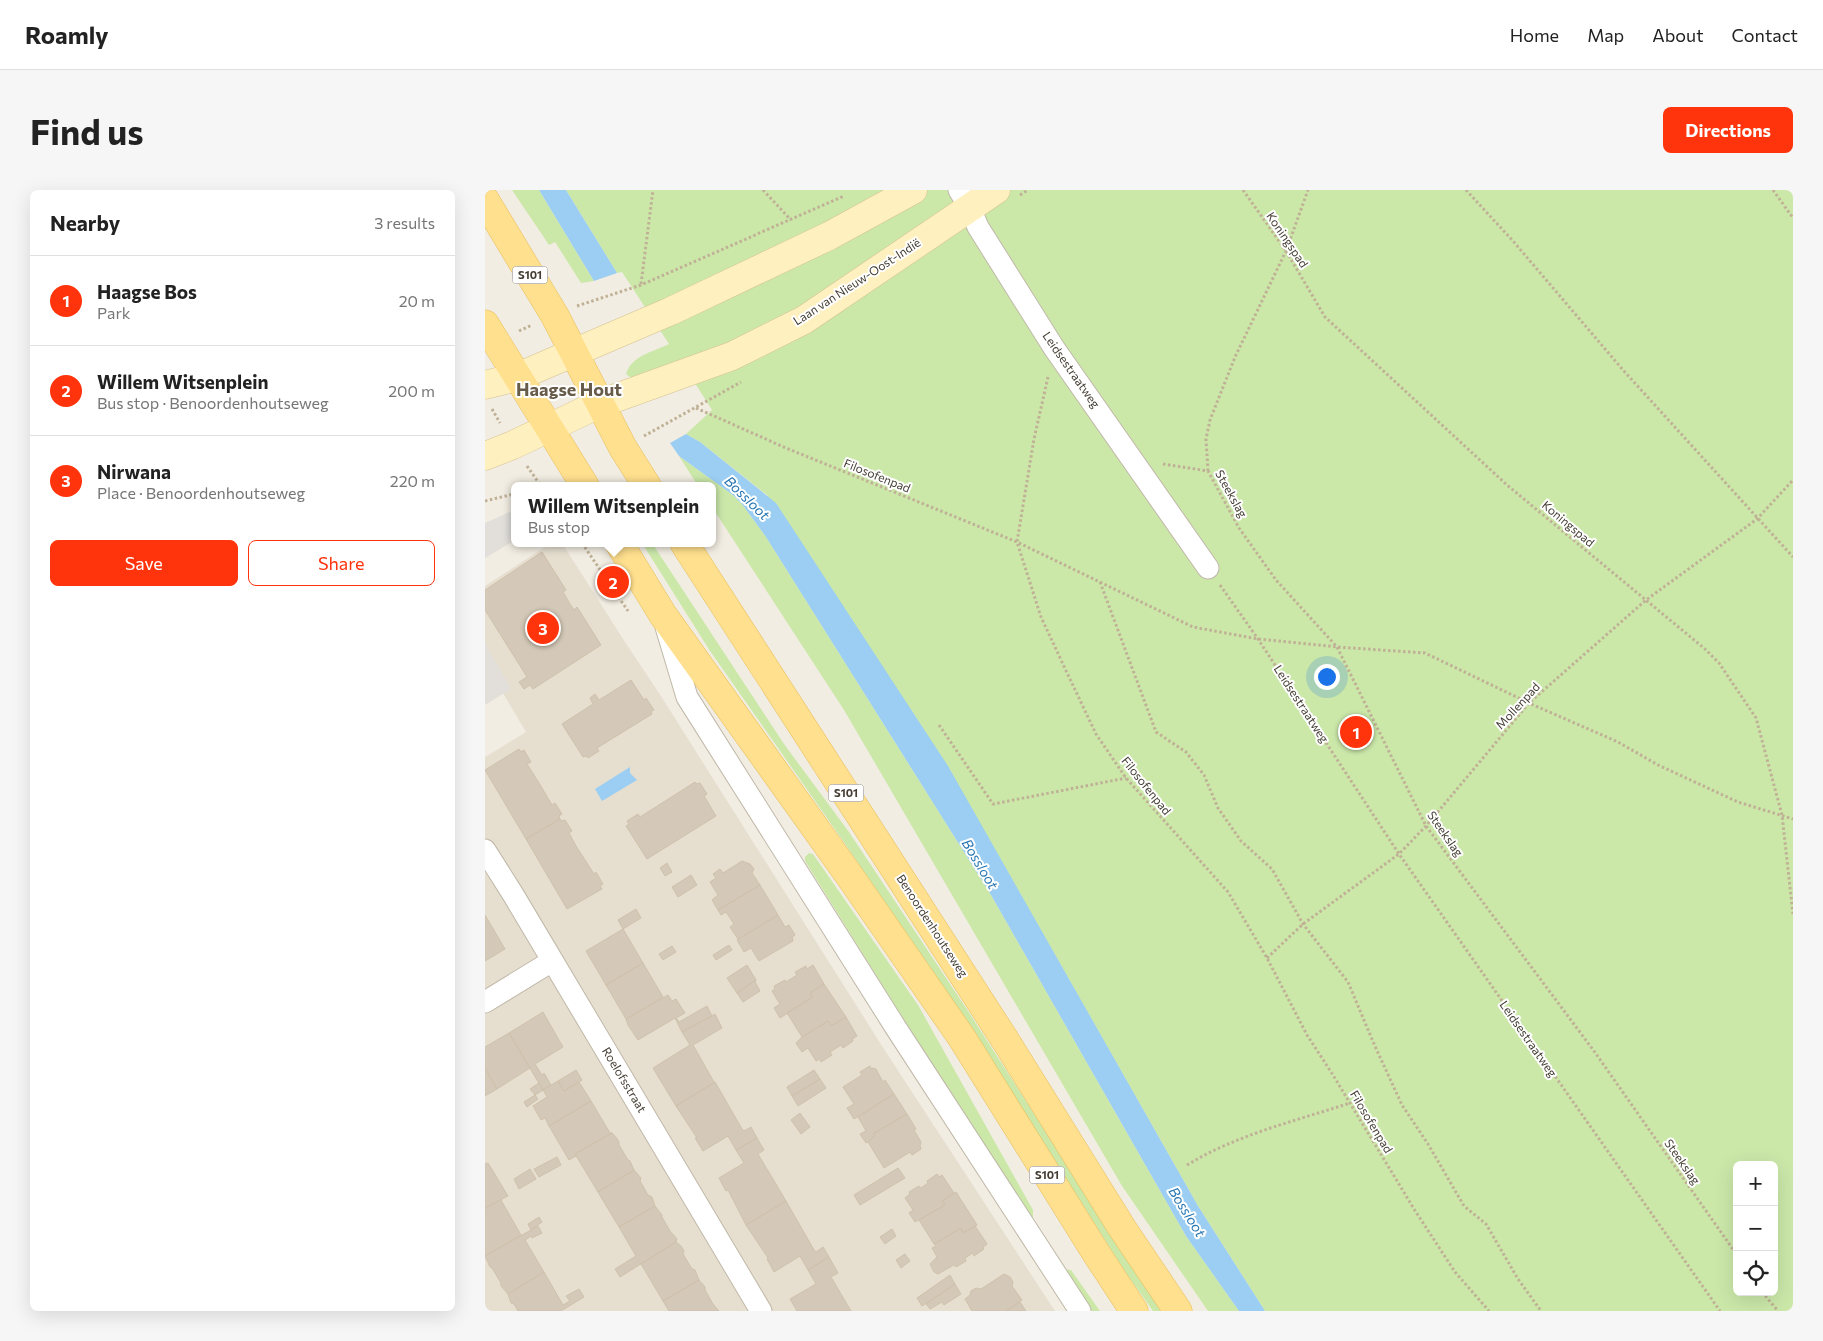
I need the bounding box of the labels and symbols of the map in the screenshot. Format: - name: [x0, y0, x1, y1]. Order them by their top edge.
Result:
- street label: Koningspad: [1264, 209, 1312, 270]
- street label: Laan van Nieuw-Oost-Indië: [790, 235, 923, 328]
- road number: S101: [513, 266, 547, 284]
- street label: Leidsestraatweg: [1040, 329, 1104, 411]
- district label: Haagse Hout: [516, 378, 622, 400]
- street label: Filosofenpad: [842, 455, 913, 495]
- street label: Steekslag: [1213, 467, 1251, 520]
- water label: Bossloot: [721, 472, 773, 523]
- street label: Koningspad: [1540, 497, 1598, 549]
- pin: 2: [597, 563, 629, 601]
- pin: 3: [527, 609, 559, 647]
- street label: Leidsestraatweg: [1272, 662, 1332, 745]
- your location: [1314, 664, 1340, 690]
- street label: Mollenpad: [1492, 679, 1542, 731]
- pin: 1: [1340, 713, 1372, 751]
- street label: Filosofenpad: [1119, 754, 1174, 817]
- road number: S101: [829, 784, 863, 802]
- street label: Steekslag: [1425, 808, 1467, 859]
- water label: Bossloot: [959, 835, 1002, 892]
- street label: Benoordenhoutseweg: [894, 872, 972, 980]
- street label: Leidsestraatweg: [1497, 998, 1561, 1080]
- street label: Roelofsstraat: [600, 1044, 650, 1115]
- street label: Filosofenpad: [1348, 1088, 1396, 1155]
- street label: Steekslag: [1662, 1136, 1704, 1187]
- road number: S101: [1029, 1166, 1065, 1184]
- water label: Bossloot: [1165, 1184, 1210, 1240]

